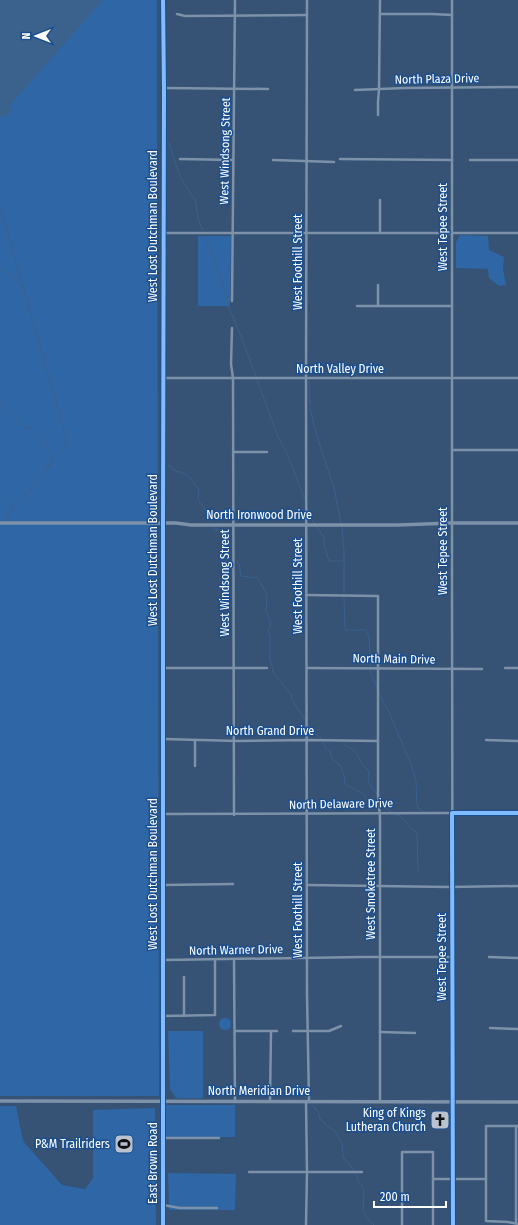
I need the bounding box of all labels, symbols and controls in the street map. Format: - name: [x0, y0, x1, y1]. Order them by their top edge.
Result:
- north arrow: [16, 16, 56, 56]
- text: N: [20, 33, 33, 39]
- street label: North Plaza Drive: [395, 71, 480, 87]
- street label: West Windsong Street: [217, 97, 233, 205]
- street label: West Lost Dutchman Boulevard: [146, 150, 160, 302]
- street label: West Tepee Street: [436, 183, 450, 271]
- street label: West Foothill Street: [291, 214, 305, 310]
- street label: North Valley Drive: [296, 362, 384, 376]
- street label: West Lost Dutchman Boulevard: [146, 474, 160, 626]
- street label: West Tepee Street: [436, 507, 450, 595]
- street label: North Ironwood Drive: [206, 508, 312, 522]
- street label: West Windsong Street: [218, 529, 232, 637]
- street label: West Foothill Street: [291, 538, 305, 634]
- street label: North Main Drive: [352, 651, 436, 667]
- street label: North Grand Drive: [226, 724, 314, 738]
- street label: North Delaware Drive: [289, 796, 393, 812]
- street label: West Lost Dutchman Boulevard: [146, 798, 160, 950]
- street label: West Smoketree Street: [364, 828, 378, 940]
- street label: West Foothill Street: [291, 862, 305, 958]
- street label: West Tepee Street: [435, 913, 449, 1001]
- street label: North Warner Drive: [189, 942, 283, 958]
- street label: North Meridian Drive: [208, 1084, 310, 1098]
- place label: King of Kings Lutheran Church: [346, 1106, 426, 1134]
- church icon: King of Kings Lutheran Church: [429, 1109, 451, 1131]
- street label: East Brown Road: [146, 1122, 160, 1204]
- sports icon: P&M Trailriders: [113, 1133, 135, 1155]
- place label: P&M Trailriders: [35, 1137, 110, 1151]
- scale bar: [374, 1183, 446, 1209]
- text: 200 m: [380, 1190, 410, 1204]

